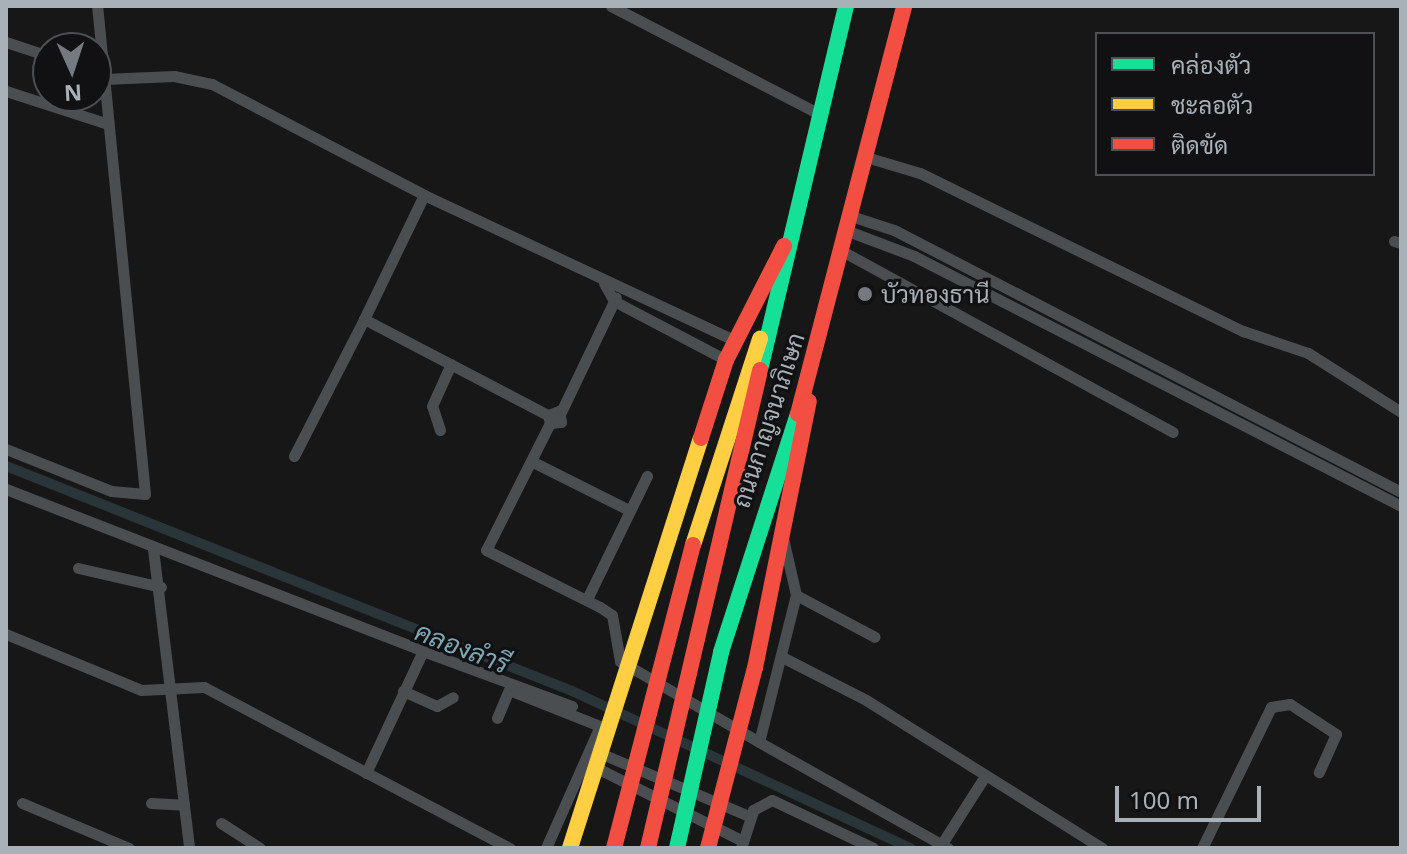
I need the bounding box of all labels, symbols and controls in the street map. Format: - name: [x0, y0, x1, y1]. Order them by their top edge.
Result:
- north arrow: [32, 32, 112, 112]
- legend: [1095, 32, 1375, 176]
- text: คล่องตัว: [1171, 48, 1251, 81]
- text: N: [63, 79, 83, 109]
- text: ชะลอตัว: [1171, 88, 1253, 121]
- text: ติดขัด: [1171, 128, 1228, 161]
- place label: บัวทองธานี: [881, 280, 989, 308]
- marker: บัวทองธานี: [856, 285, 874, 303]
- street label: ถนนกาญจนาภิเษก: [726, 329, 810, 511]
- water label: คลองลำรี: [411, 616, 513, 680]
- scale bar: [1119, 770, 1265, 820]
- text: 100 m: [1129, 783, 1199, 816]

